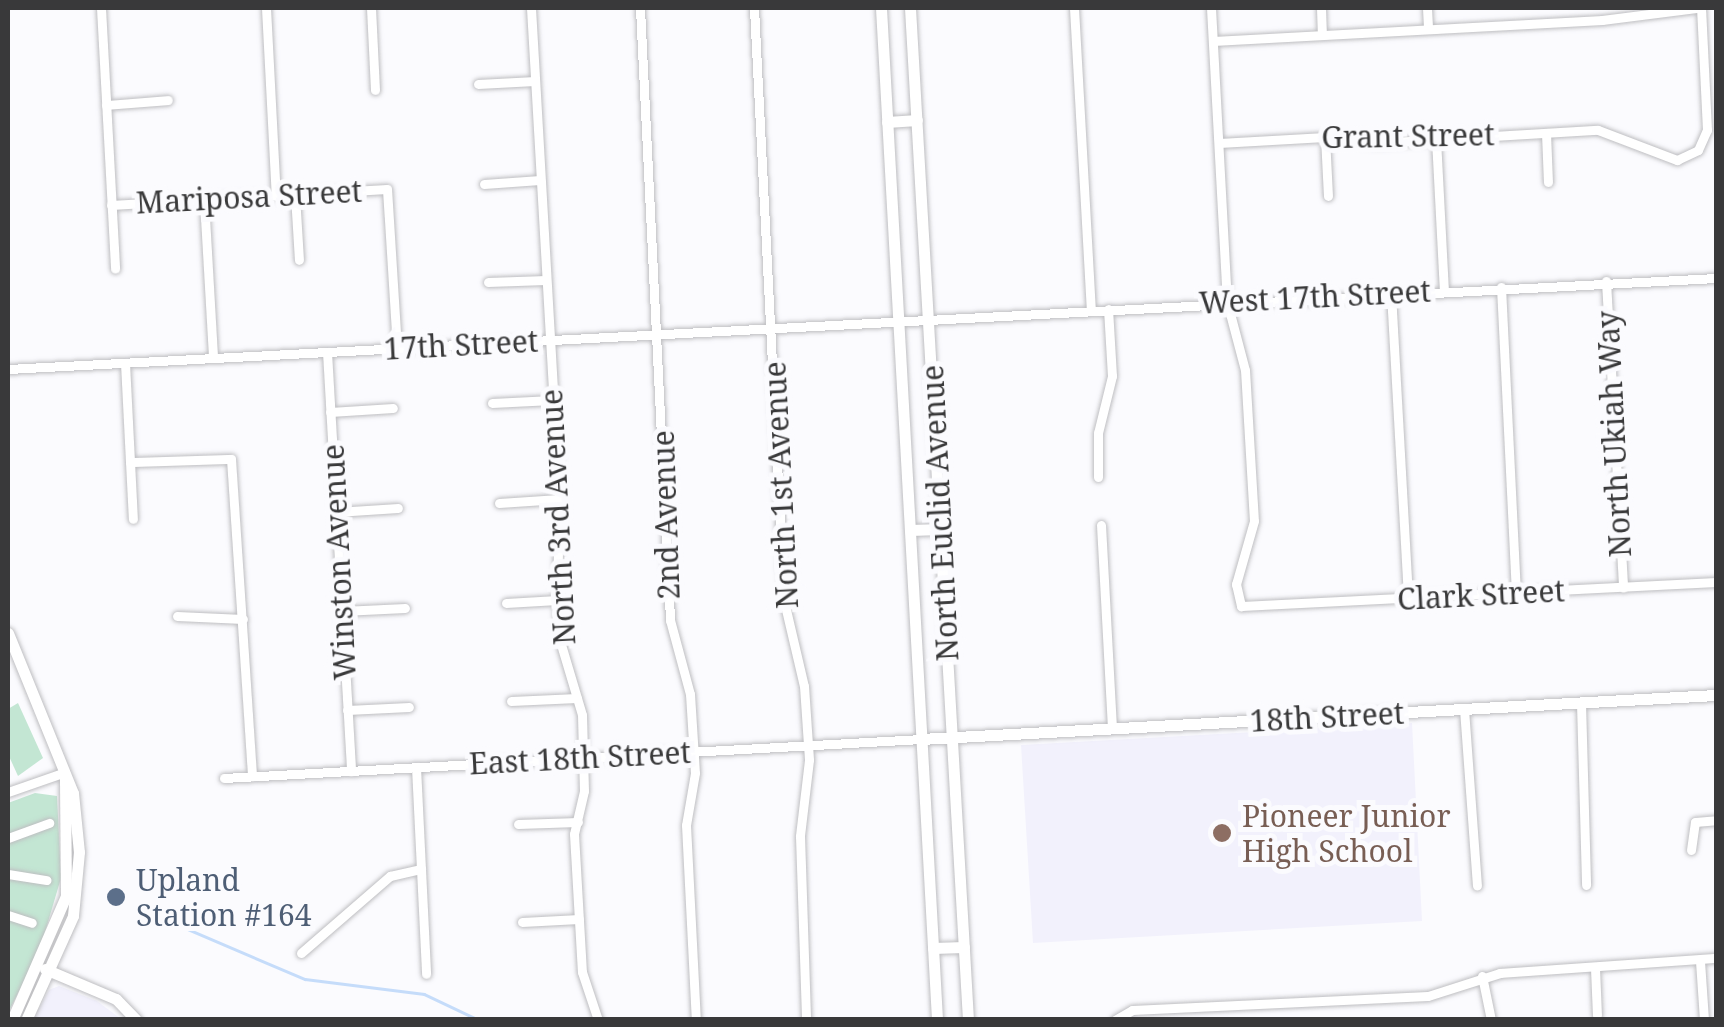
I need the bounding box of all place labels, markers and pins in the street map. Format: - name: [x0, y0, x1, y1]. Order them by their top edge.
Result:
- place label: Pioneer Junior High School: [1242, 798, 1451, 868]
- marker: Pioneer Junior High School: [1211, 822, 1233, 844]
- place label: Upland Station #164: [136, 862, 311, 932]
- marker: Upland Station #164: [105, 886, 127, 908]

